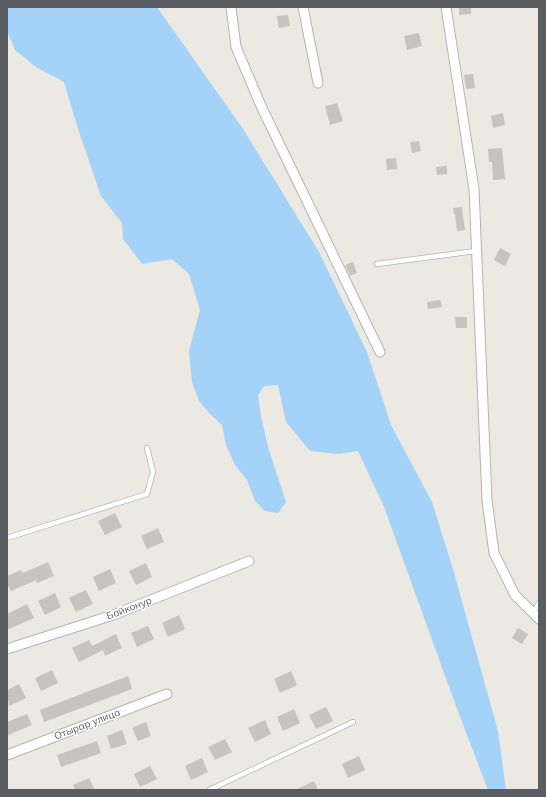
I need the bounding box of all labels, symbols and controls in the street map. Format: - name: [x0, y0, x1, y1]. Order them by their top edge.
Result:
- street label: Байконур: [104, 593, 154, 623]
- street label: Отырар улица: [52, 705, 122, 743]

